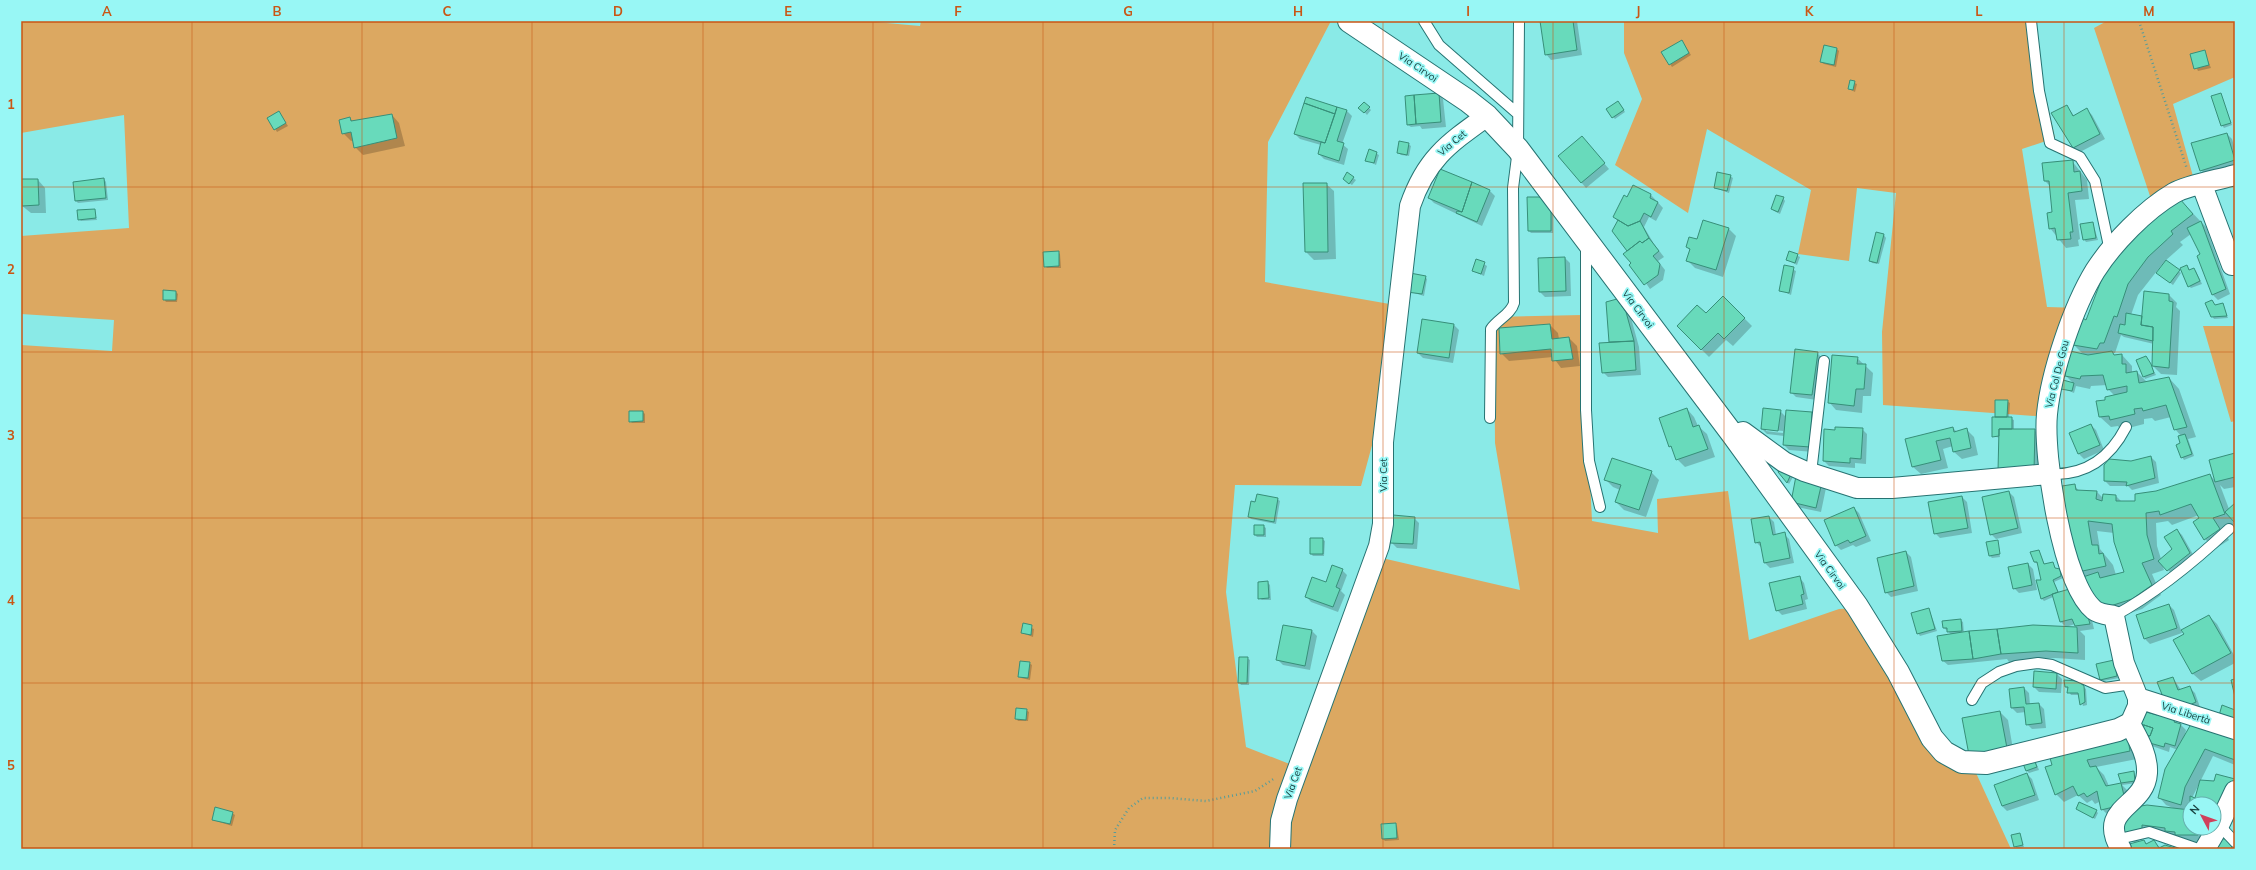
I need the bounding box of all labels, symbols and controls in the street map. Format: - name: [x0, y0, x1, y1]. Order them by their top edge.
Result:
- text: A: [102, 3, 112, 19]
- text: B: [273, 3, 282, 19]
- text: C: [443, 3, 452, 19]
- text: D: [613, 3, 623, 19]
- text: E: [784, 3, 792, 19]
- text: F: [954, 3, 962, 19]
- text: G: [1123, 3, 1133, 19]
- text: H: [1293, 3, 1303, 19]
- text: I: [1466, 3, 1470, 19]
- text: J: [1636, 3, 1640, 19]
- text: K: [1805, 3, 1815, 19]
- text: L: [1975, 3, 1983, 19]
- text: M: [2143, 3, 2155, 19]
- street label: Via Cirvoi: [1396, 49, 1440, 85]
- text: 1: [7, 96, 15, 112]
- street label: Via Cet: [1435, 127, 1469, 159]
- text: 2: [7, 261, 15, 277]
- street label: Via Cirvoi: [1619, 287, 1657, 331]
- street label: Via Col De Gou: [2042, 339, 2072, 409]
- text: 3: [7, 427, 15, 443]
- street label: Via Cet: [1377, 458, 1390, 492]
- street label: Via Cirvoi: [1812, 548, 1848, 592]
- text: 4: [7, 592, 15, 608]
- street label: Via Libertà: [2160, 699, 2212, 727]
- text: 5: [7, 757, 15, 773]
- street label: Via Cet: [1281, 765, 1305, 801]
- north arrow: [2182, 796, 2222, 836]
- text: N: [2186, 802, 2202, 817]

